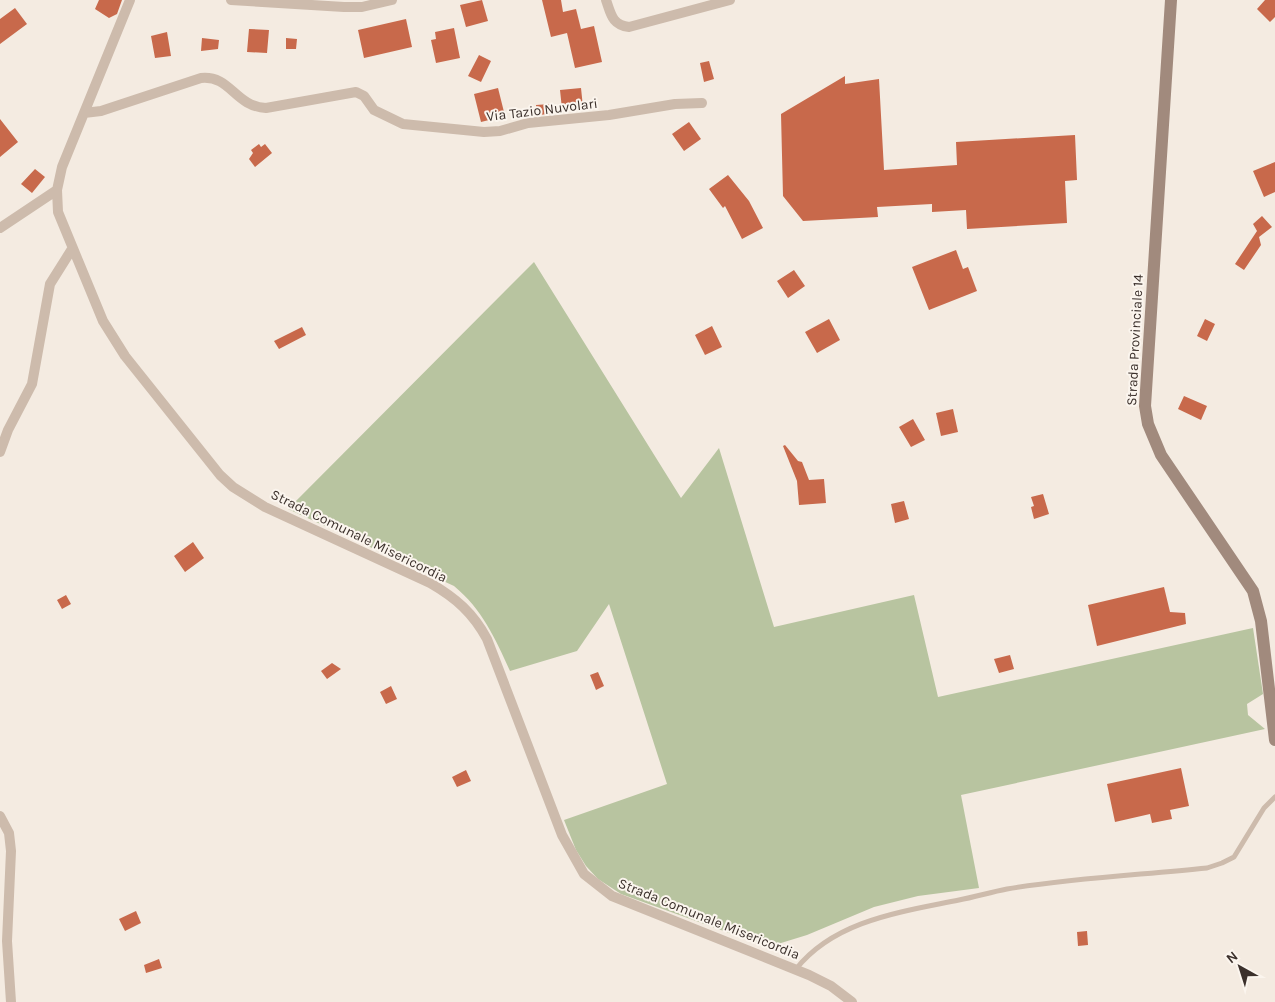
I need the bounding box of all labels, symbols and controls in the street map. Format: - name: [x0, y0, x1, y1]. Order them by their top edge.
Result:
- street label: Via Tazio Nuvolari: [485, 95, 599, 125]
- street label: Strada Provinciale 14: [1123, 274, 1147, 406]
- street label: Strada Comunale Misericordia: [268, 486, 450, 586]
- street label: Strada Comunale Misericordia: [616, 875, 802, 963]
- north arrow: [1215, 942, 1265, 992]
- text: N: [1223, 948, 1241, 967]

